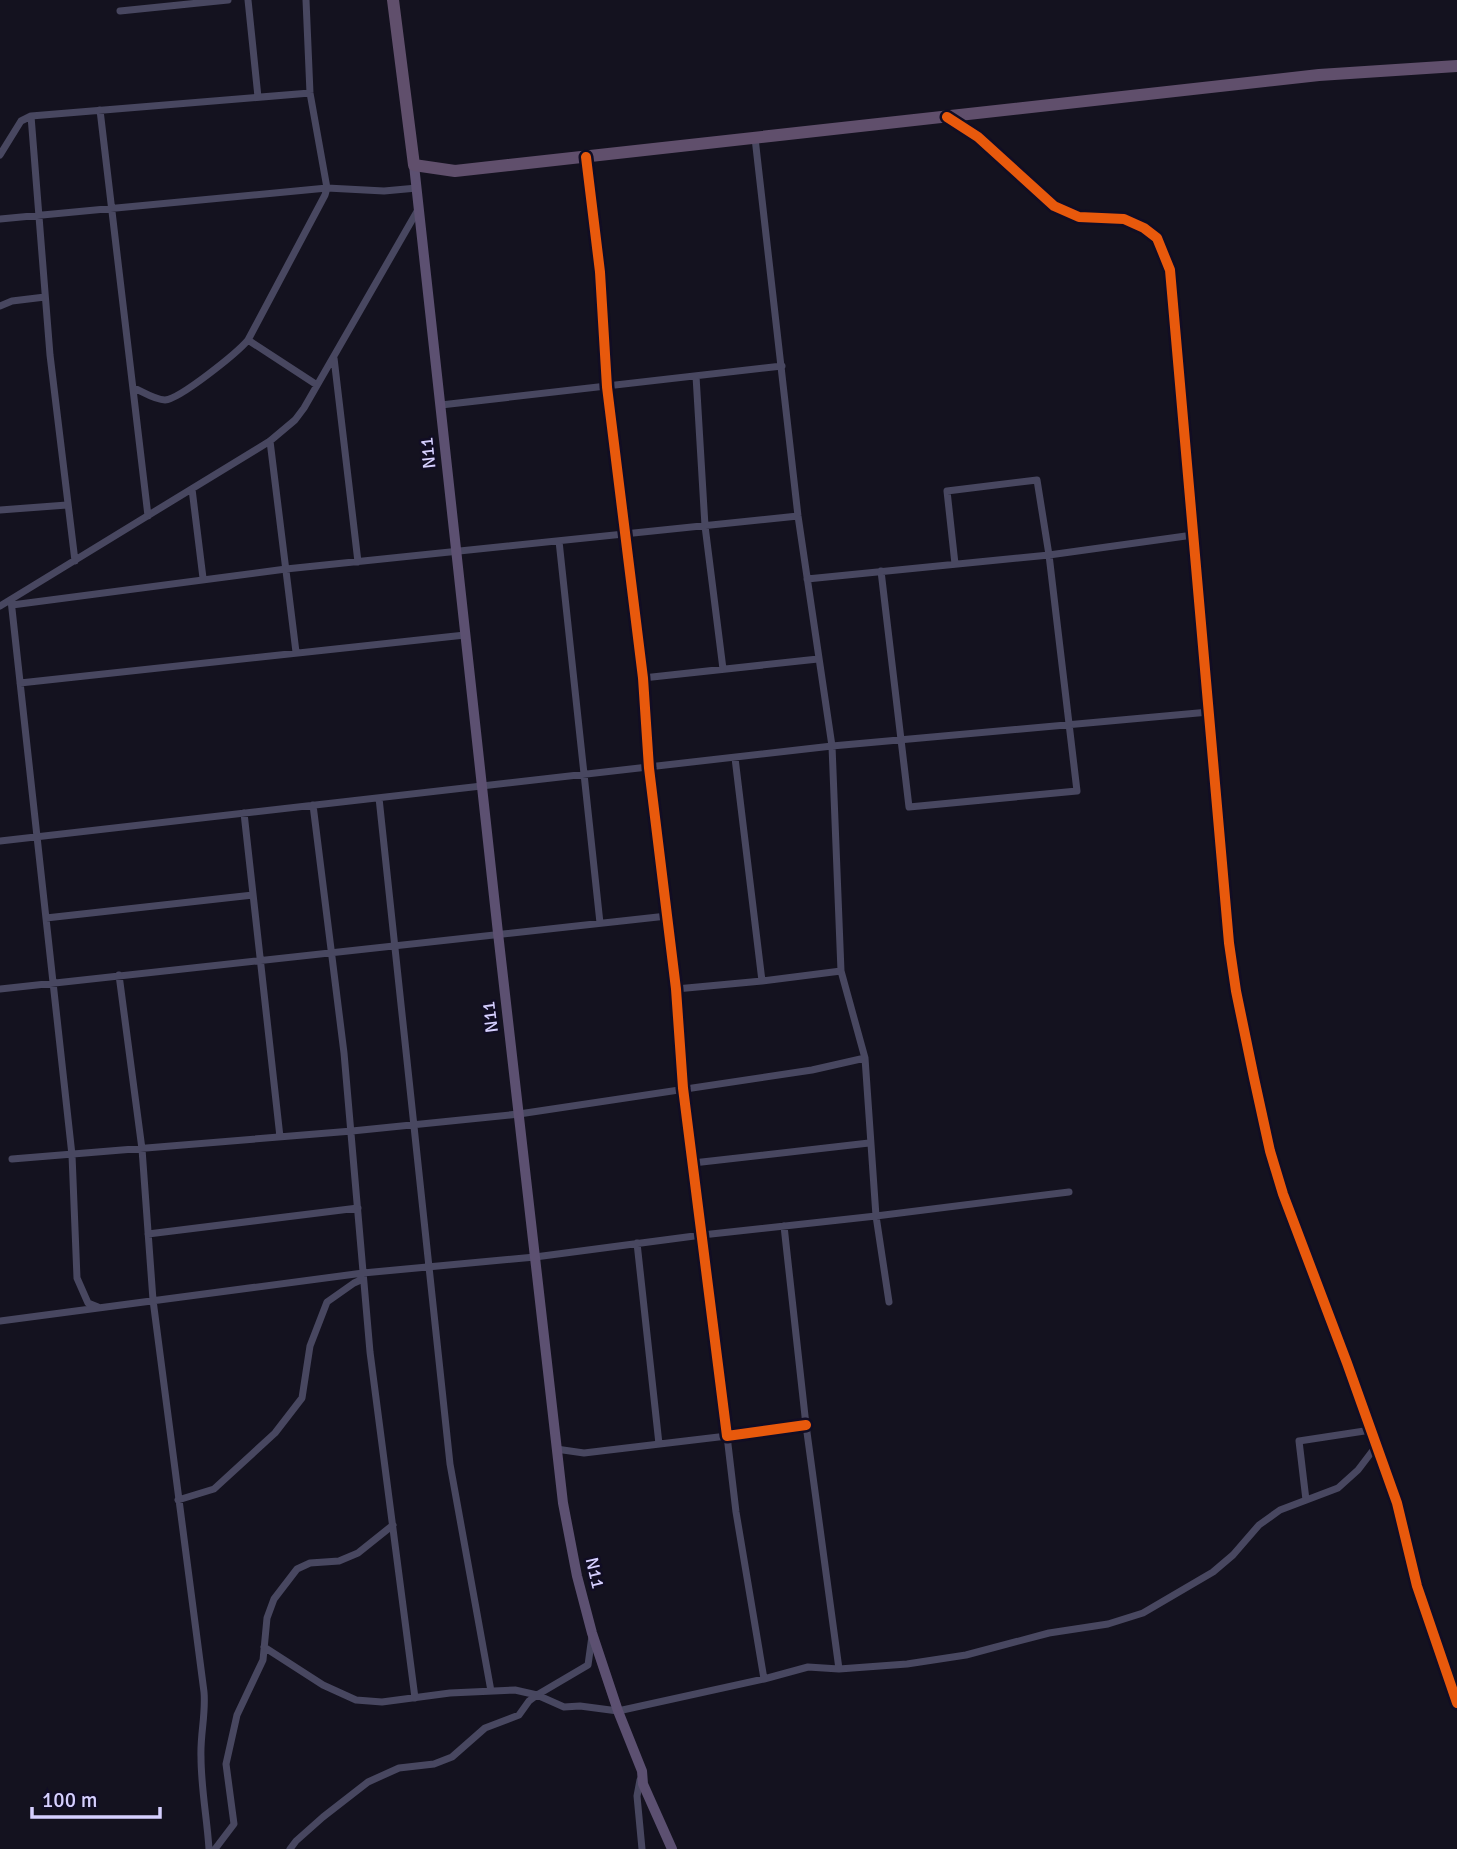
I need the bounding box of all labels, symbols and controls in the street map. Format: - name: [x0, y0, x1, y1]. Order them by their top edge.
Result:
- street label: N11: [415, 436, 441, 470]
- street label: N11: [477, 1000, 503, 1034]
- street label: N11: [581, 1555, 609, 1591]
- scale bar: [32, 1776, 159, 1820]
- text: 100 m: [42, 1787, 97, 1813]

